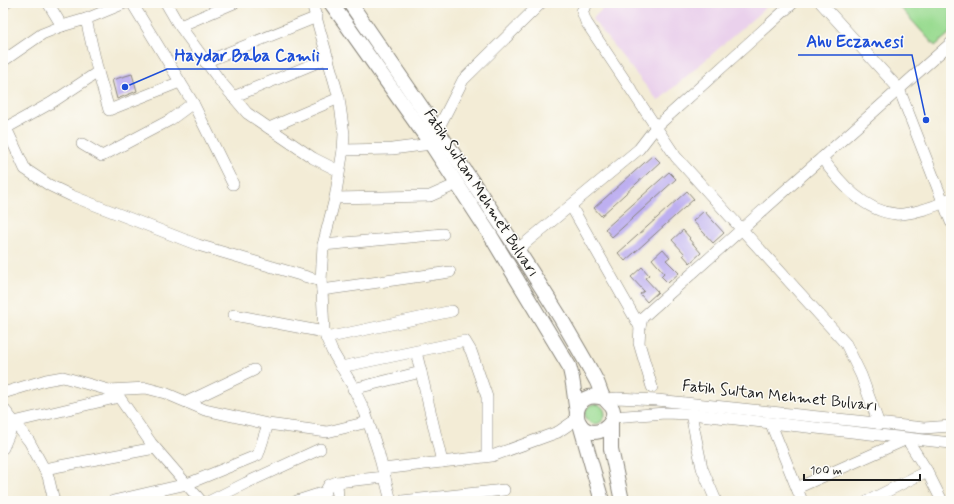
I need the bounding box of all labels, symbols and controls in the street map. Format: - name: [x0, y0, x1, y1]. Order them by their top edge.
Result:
- callout: Ahu Eczanesi: [798, 26, 912, 55]
- text: Ahu Eczanesi: [806, 31, 904, 53]
- callout: Haydar Baba Camii: [167, 40, 328, 69]
- text: Haydar Baba Camii: [174, 45, 320, 67]
- street label: Fatih Sultan Mehmet Bulvarı: [419, 105, 543, 281]
- street label: Fatih Sultan Mehmet Bulvarı: [681, 375, 879, 417]
- scale bar: [804, 456, 920, 482]
- text: 100 m: [810, 463, 842, 479]

